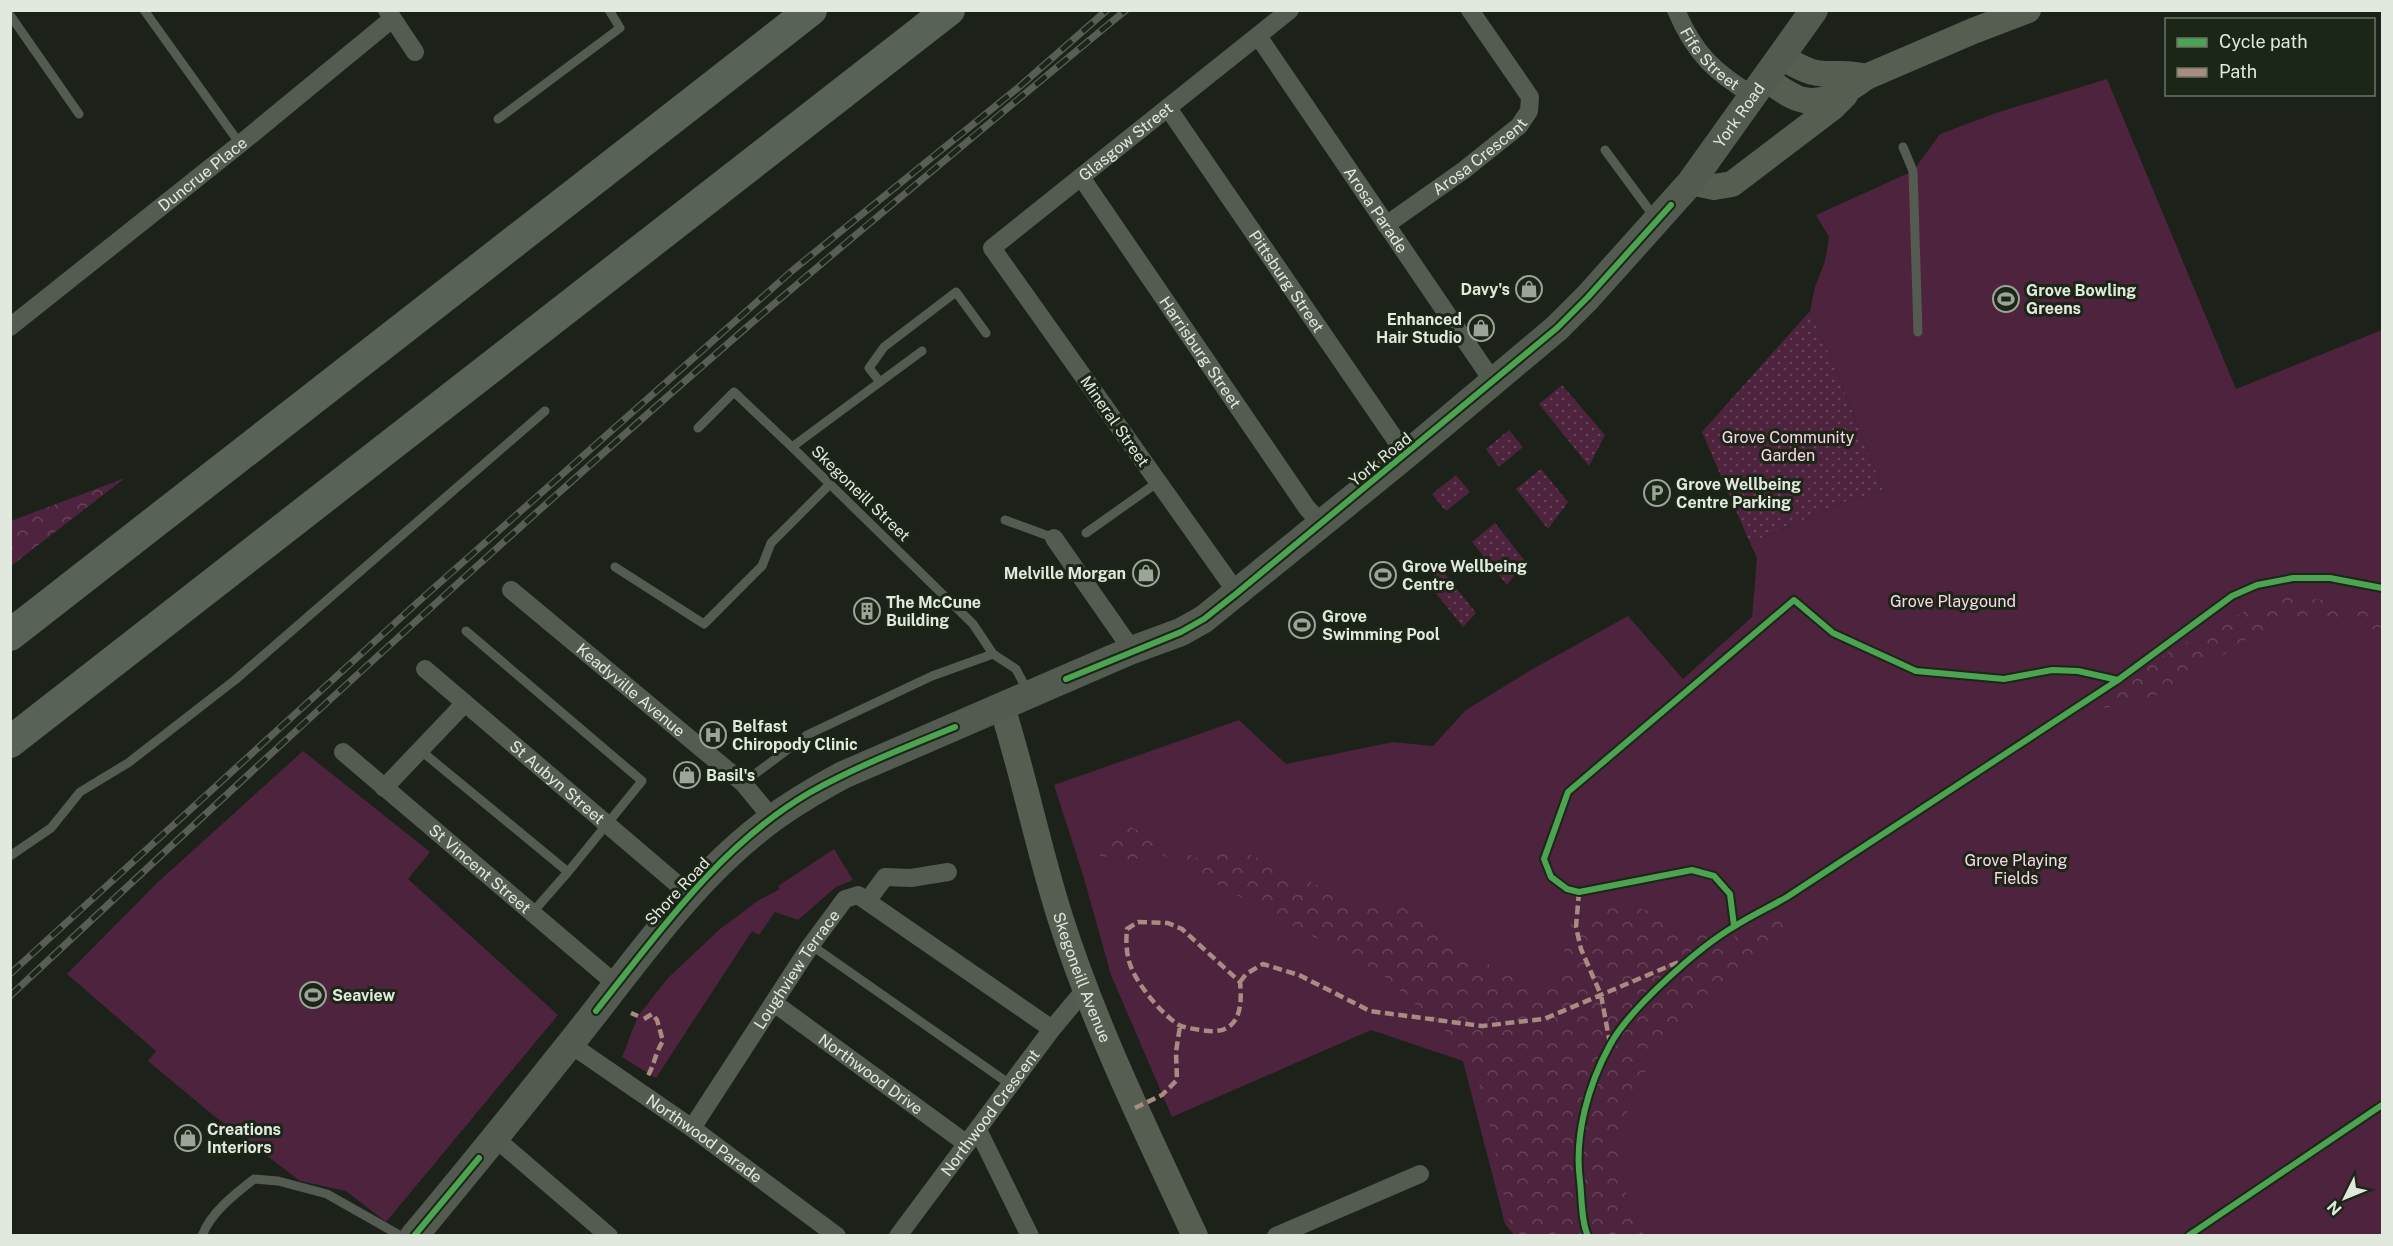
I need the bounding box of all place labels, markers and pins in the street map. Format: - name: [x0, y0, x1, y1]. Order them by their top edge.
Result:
- shop icon: Davy's: [1514, 274, 1544, 304]
- place label: Davy's: [1460, 280, 1510, 299]
- place label: Grove Bowling Greens: [2026, 281, 2136, 318]
- sports icon: Grove Bowling Greens: [1991, 284, 2021, 314]
- place label: Enhanced Hair Studio: [1376, 310, 1462, 347]
- shop icon: Enhanced Hair Studio: [1466, 313, 1496, 343]
- place label: Grove Wellbeing Centre Parking: [1676, 475, 1801, 512]
- parking icon: Grove Wellbeing Centre Parking: [1642, 478, 1672, 508]
- place label: Grove Wellbeing Centre: [1402, 557, 1527, 594]
- shop icon: Melville Morgan: [1131, 558, 1161, 588]
- sports icon: Grove Wellbeing Centre: [1368, 560, 1398, 590]
- place label: Melville Morgan: [1004, 564, 1126, 583]
- place label: The McCune Building: [886, 593, 981, 630]
- building icon: The McCune Building: [852, 596, 882, 626]
- place label: Grove Swimming Pool: [1322, 607, 1440, 644]
- sports icon: Grove Swimming Pool: [1287, 610, 1317, 640]
- place label: Belfast Chiropody Clinic: [732, 717, 858, 754]
- hospital icon: Belfast Chiropody Clinic: [698, 720, 728, 750]
- shop icon: Basil's: [672, 760, 702, 790]
- place label: Basil's: [706, 766, 755, 785]
- sports icon: Seaview: [298, 980, 328, 1010]
- place label: Seaview: [332, 986, 396, 1005]
- place label: Creations Interiors: [207, 1120, 281, 1157]
- shop icon: Creations Interiors: [173, 1123, 203, 1153]

